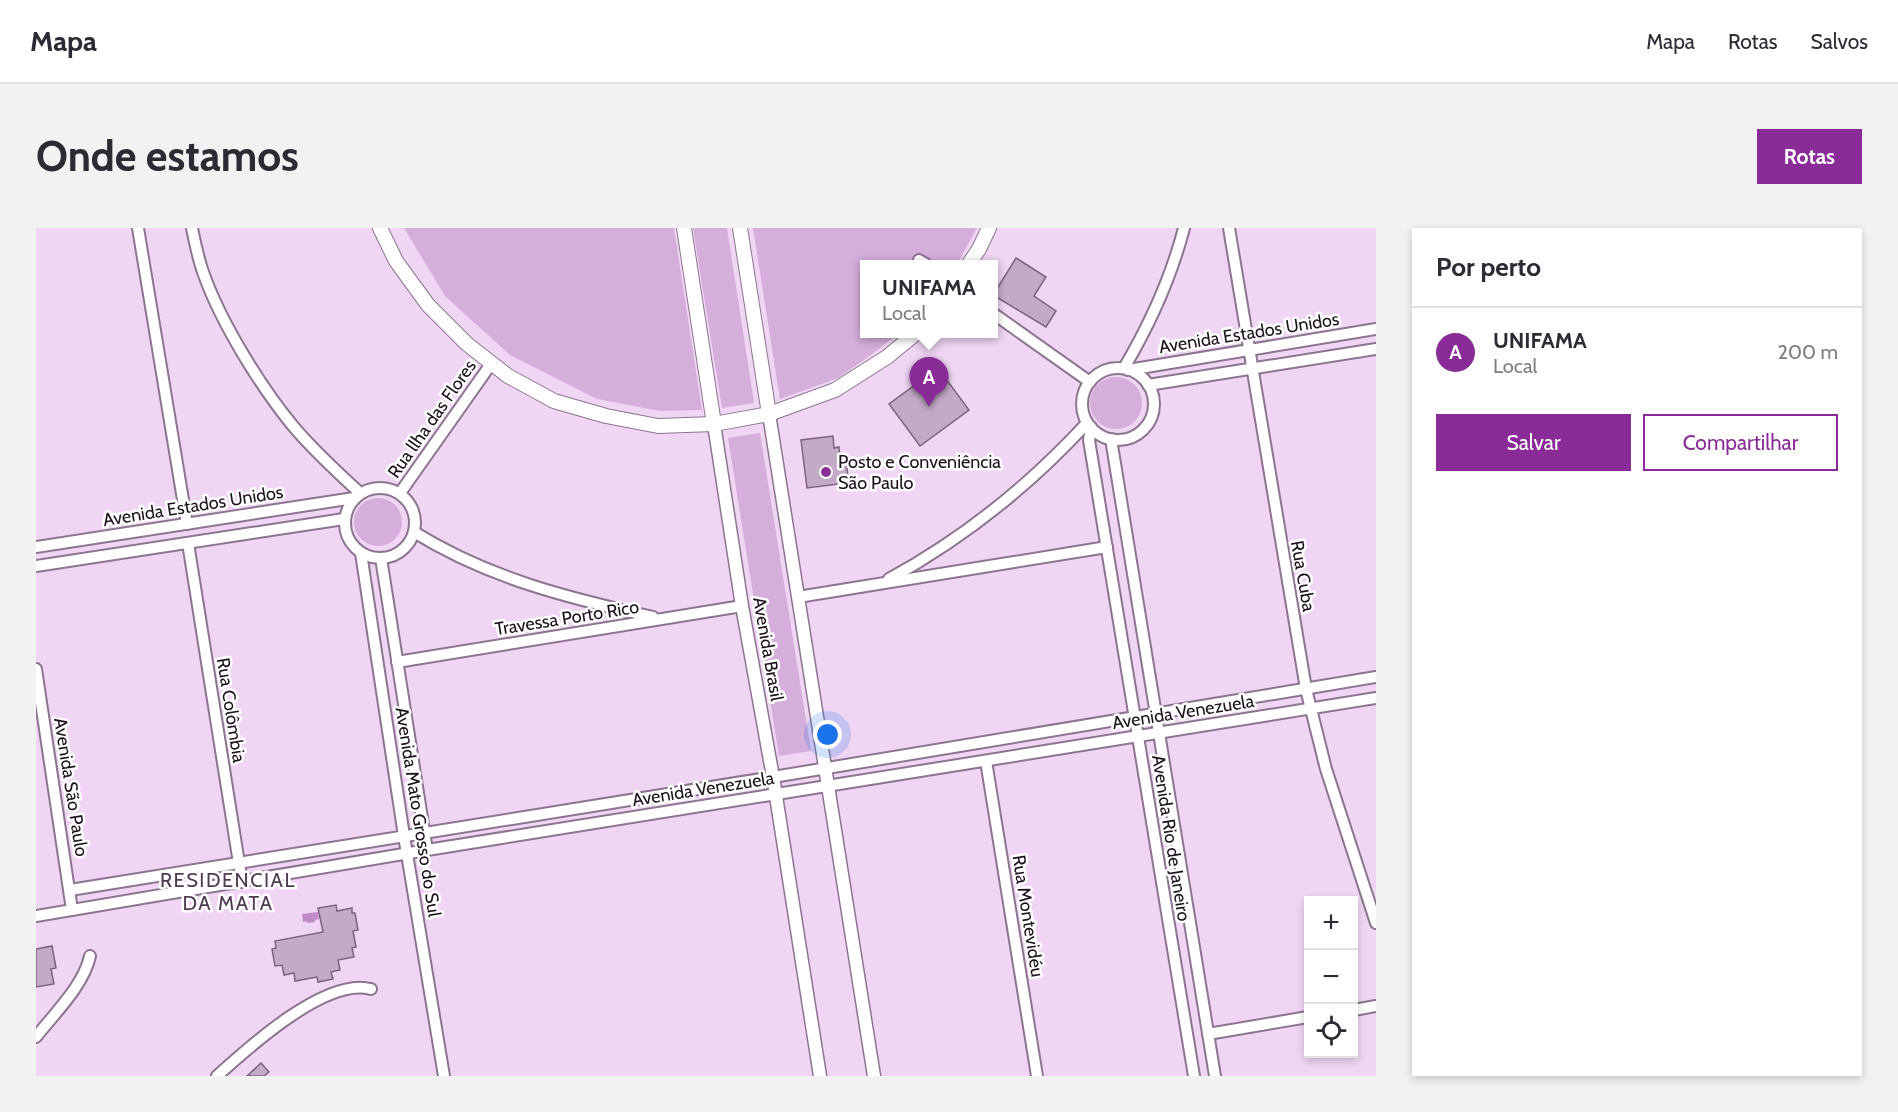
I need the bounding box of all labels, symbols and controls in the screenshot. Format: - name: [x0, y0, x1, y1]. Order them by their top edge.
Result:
- text: Mapa: [30, 24, 97, 58]
- text: Mapa: [1646, 29, 1695, 54]
- text: Rotas: [1728, 29, 1777, 54]
- text: Salvos: [1810, 29, 1868, 54]
- button: Rotas: [1757, 129, 1862, 184]
- text: Onde estamos: [36, 130, 299, 182]
- text: Por perto: [1436, 251, 1541, 283]
- popup: [860, 260, 998, 338]
- text: UNIFAMA: [882, 274, 976, 301]
- text: Local: [882, 301, 926, 325]
- street label: Avenida Estados Unidos: [1157, 308, 1341, 358]
- text: UNIFAMA: [1493, 327, 1587, 354]
- text: A: [1449, 340, 1462, 364]
- text: 200 m: [1778, 340, 1838, 364]
- text: Local: [1493, 354, 1537, 378]
- street label: Rua llha das Flores: [383, 356, 481, 482]
- pin: A: [910, 358, 948, 407]
- button: Salvar: [1436, 414, 1631, 471]
- button: Compartilhar: [1643, 414, 1838, 471]
- place label: Posto e Conveniência São Paulo: [838, 451, 1001, 494]
- marker: Posto e Conveniência São Paulo: [819, 465, 833, 479]
- street label: Avenida Estados Unidos: [101, 481, 285, 531]
- street label: Rua Cuba: [1286, 539, 1320, 614]
- street label: Avenida Brasil: [748, 595, 788, 703]
- street label: Travessa Porto Rico: [493, 596, 641, 640]
- street label: Rua Colômbia: [212, 656, 250, 764]
- street label: Avenida Venezuela: [1110, 690, 1256, 734]
- street label: Avenida Mato Grosso do Sul: [391, 706, 446, 919]
- street label: Avenida São Paulo: [49, 716, 93, 858]
- your location: [813, 720, 842, 749]
- street label: Avenida Rio de Janeiro: [1147, 753, 1195, 923]
- street label: Avenida Venezuela: [630, 767, 776, 811]
- street label: Rua Montevidéu: [1007, 853, 1049, 979]
- district label: RESIDENCIAL DA MATA: [160, 868, 296, 915]
- map controls: [1304, 896, 1358, 1058]
- button: +: [1304, 896, 1358, 950]
- button: −: [1304, 950, 1358, 1004]
- button: locate: [1304, 1004, 1358, 1058]

